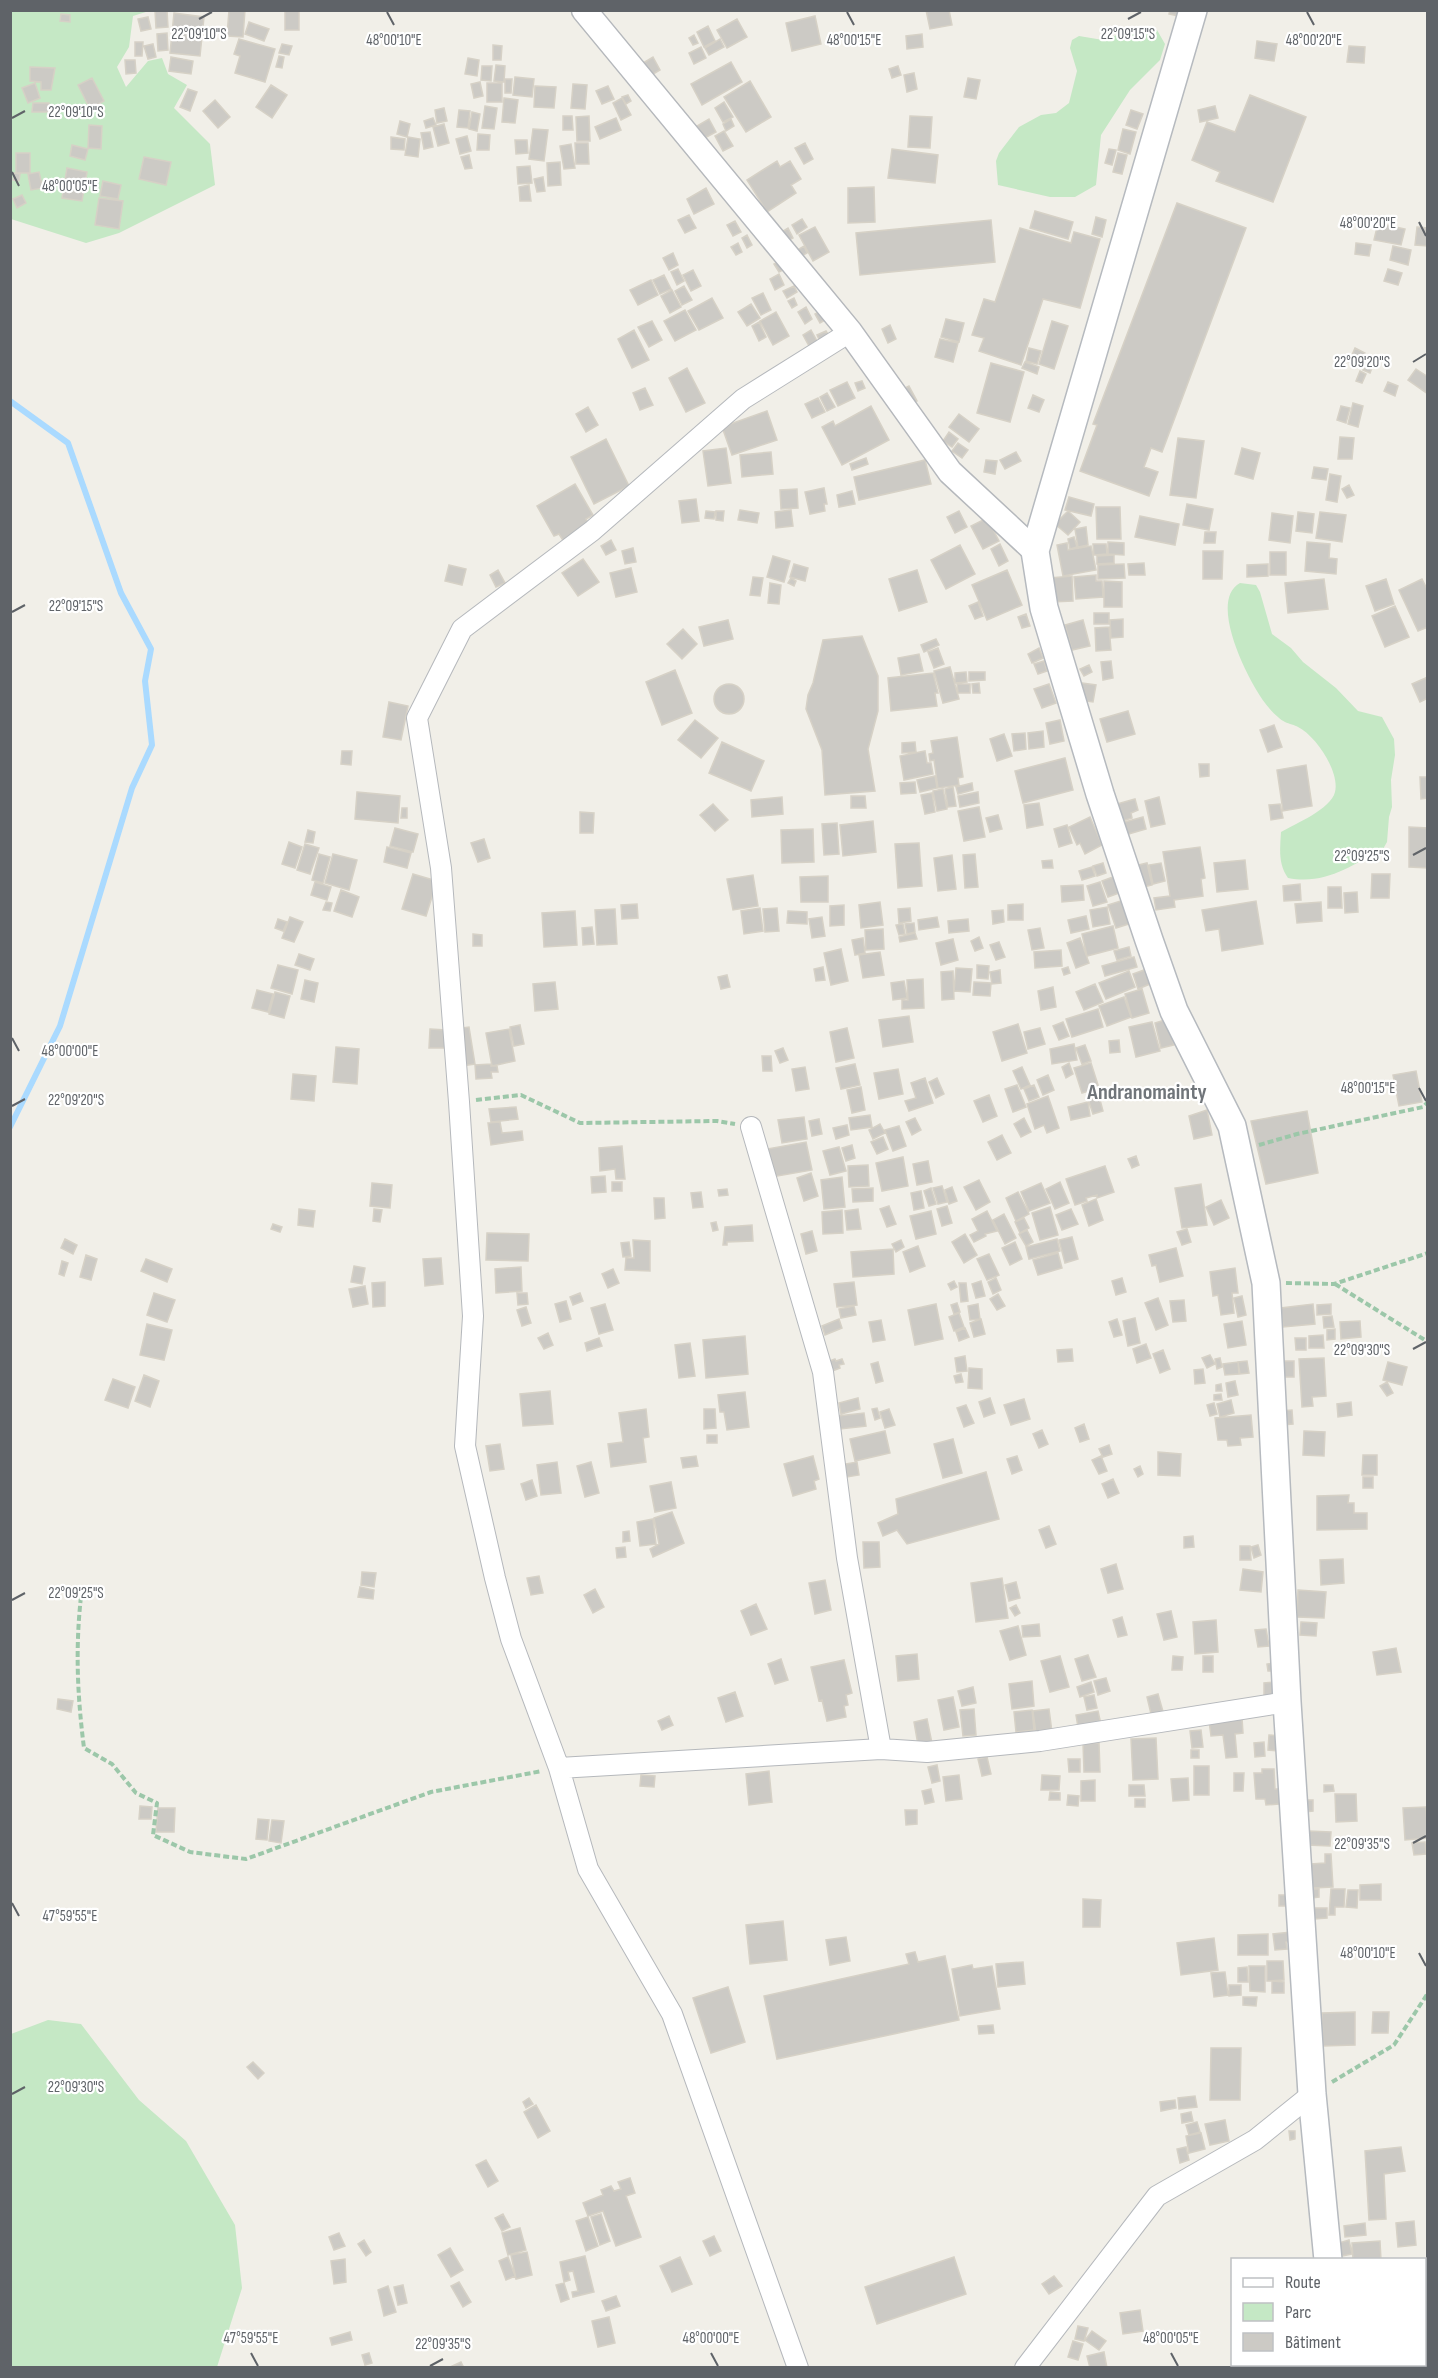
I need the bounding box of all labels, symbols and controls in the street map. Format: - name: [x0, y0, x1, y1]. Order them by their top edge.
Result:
- text: 22°09'10"S: [171, 25, 227, 44]
- text: 22°09'15"S: [1101, 25, 1155, 44]
- text: 48°00'10"E: [366, 31, 422, 50]
- text: 48°00'15"E: [827, 31, 881, 50]
- text: 48°00'20"E: [1286, 31, 1342, 50]
- text: 22°09'10"S: [48, 103, 104, 122]
- text: 48°00'05"E: [42, 177, 98, 196]
- text: 48°00'20"E: [1340, 214, 1396, 233]
- text: 22°09'20"S: [1334, 353, 1390, 372]
- text: 22°09'15"S: [49, 597, 103, 616]
- text: 22°09'25"S: [1334, 847, 1390, 866]
- text: 48°00'00"E: [42, 1042, 98, 1061]
- district label: Andranomainty: [1086, 1079, 1207, 1106]
- text: 48°00'15"E: [1341, 1079, 1395, 1098]
- text: 22°09'20"S: [48, 1091, 104, 1110]
- text: 22°09'30"S: [1334, 1341, 1390, 1360]
- text: 22°09'25"S: [48, 1584, 104, 1603]
- text: 22°09'35"S: [1334, 1835, 1390, 1854]
- text: 47°59'55"E: [43, 1907, 97, 1926]
- text: 48°00'10"E: [1340, 1944, 1396, 1963]
- text: 22°09'30"S: [48, 2078, 104, 2097]
- legend: [1231, 2258, 1426, 2366]
- text: Route: [1285, 2272, 1321, 2293]
- text: Parc: [1285, 2302, 1311, 2323]
- text: 47°59'55"E: [224, 2329, 278, 2348]
- text: 48°00'00"E: [683, 2329, 739, 2348]
- text: 48°00'05"E: [1143, 2329, 1199, 2348]
- text: Bâtiment: [1285, 2332, 1341, 2353]
- text: 22°09'35"S: [415, 2335, 471, 2354]

